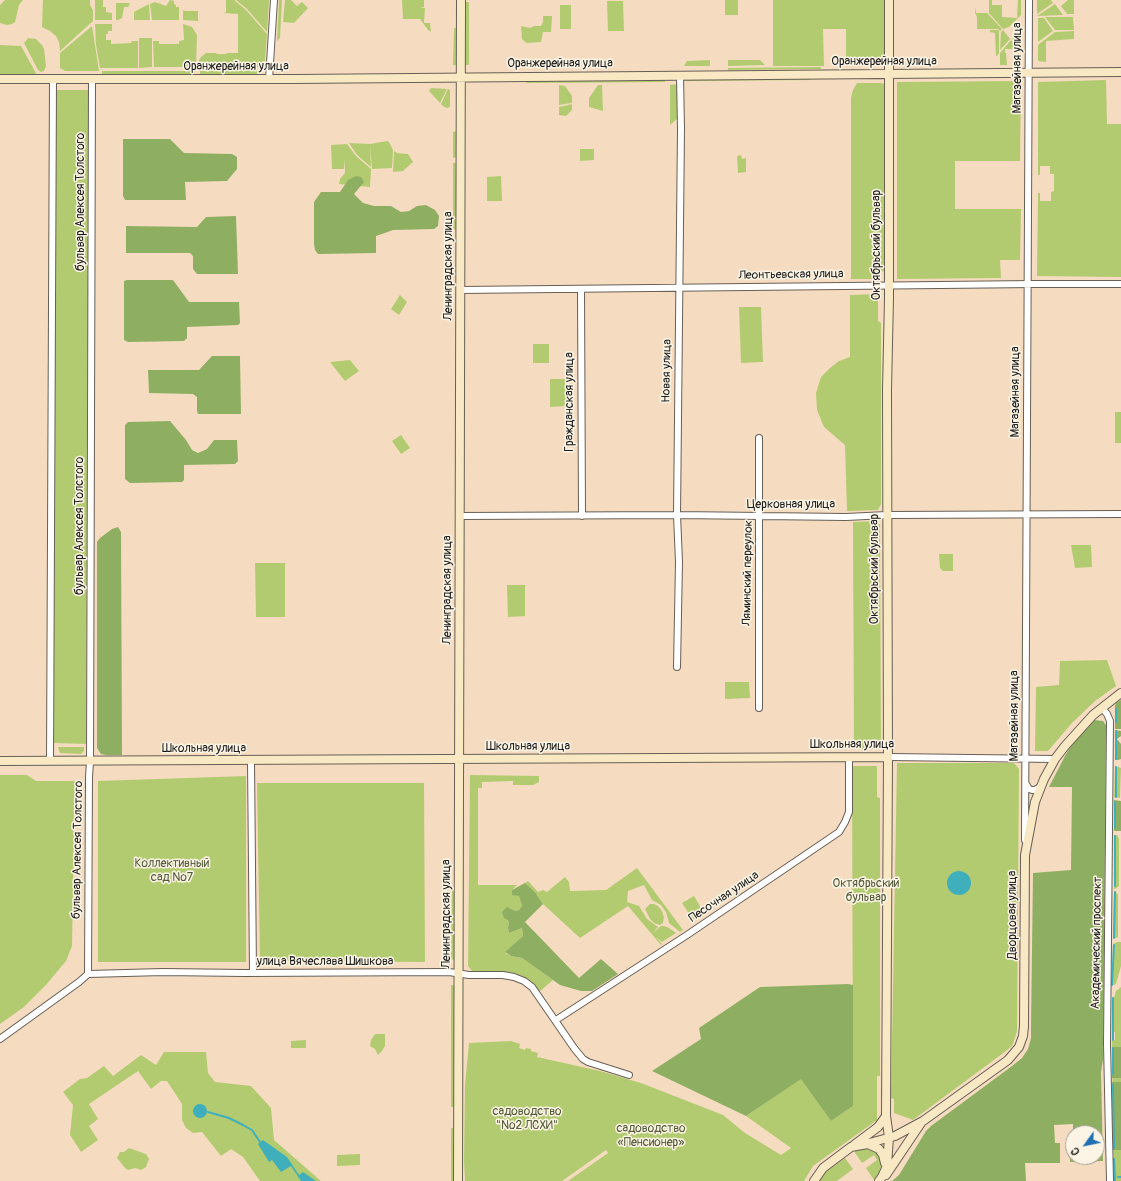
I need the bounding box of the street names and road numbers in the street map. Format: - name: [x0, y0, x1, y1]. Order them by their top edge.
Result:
- street label: Магазейная улица: [1011, 22, 1025, 114]
- street label: Оранжерейная улица: [831, 55, 937, 69]
- street label: Оранжерейная улица: [507, 57, 613, 71]
- street label: Оранжерейная улица: [183, 60, 289, 74]
- street label: бульвар Алексея Толстого: [74, 133, 88, 271]
- street label: Октябрьский бульвар: [870, 190, 884, 300]
- street label: Ленинградская улица: [442, 212, 456, 320]
- street label: Леонтьевская улица: [738, 267, 844, 283]
- street label: Новая улица: [659, 339, 675, 403]
- street label: Магазейная улица: [1009, 346, 1023, 438]
- street label: Гражданская улица: [563, 352, 577, 452]
- street label: бульвар Алексея Толстого: [73, 457, 87, 595]
- street label: Церковная улица: [747, 498, 835, 512]
- street label: Октябрьский бульвар: [868, 514, 882, 624]
- street label: Ляминский переулок: [740, 520, 756, 626]
- street label: Ленинградская улица: [441, 536, 455, 644]
- street label: Магазейная улица: [1008, 670, 1022, 762]
- street label: Школьная улица: [810, 738, 894, 752]
- street label: Школьная улица: [486, 740, 570, 754]
- street label: Школьная улица: [162, 742, 246, 756]
- street label: бульвар Алексея Толстого: [70, 781, 86, 919]
- street label: Ленинградская улица: [440, 860, 454, 968]
- street label: Песочная улица: [686, 868, 762, 926]
- street label: Дворцовая улица: [1006, 871, 1020, 959]
- street label: Академический проспект: [1089, 877, 1105, 1009]
- street label: улица Вячеслава Шишкова: [257, 955, 393, 969]

